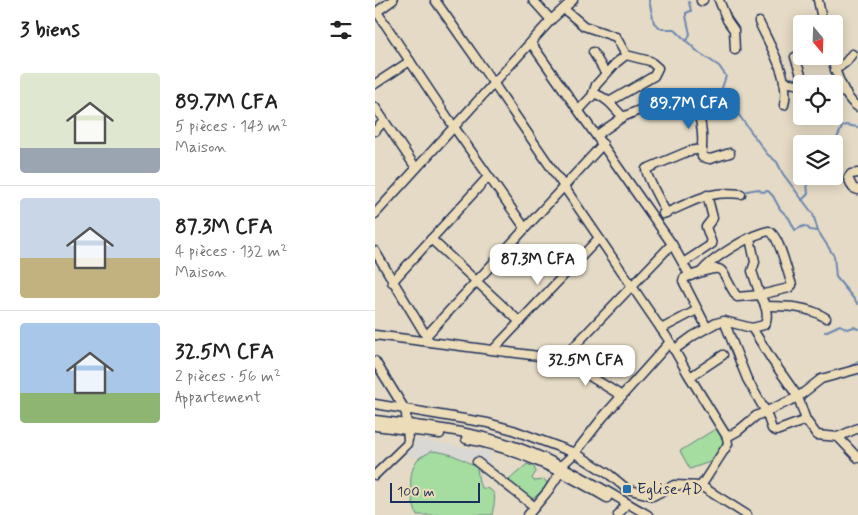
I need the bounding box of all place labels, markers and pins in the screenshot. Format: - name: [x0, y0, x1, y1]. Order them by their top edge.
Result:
- pin: 89.7M CFA: [632, 88, 746, 130]
- pin: 87.3M CFA: [481, 244, 595, 286]
- pin: 32.5M CFA: [529, 344, 643, 387]
- place label: Eglise AD: [637, 479, 703, 500]
- marker: Eglise AD: [621, 483, 633, 495]

